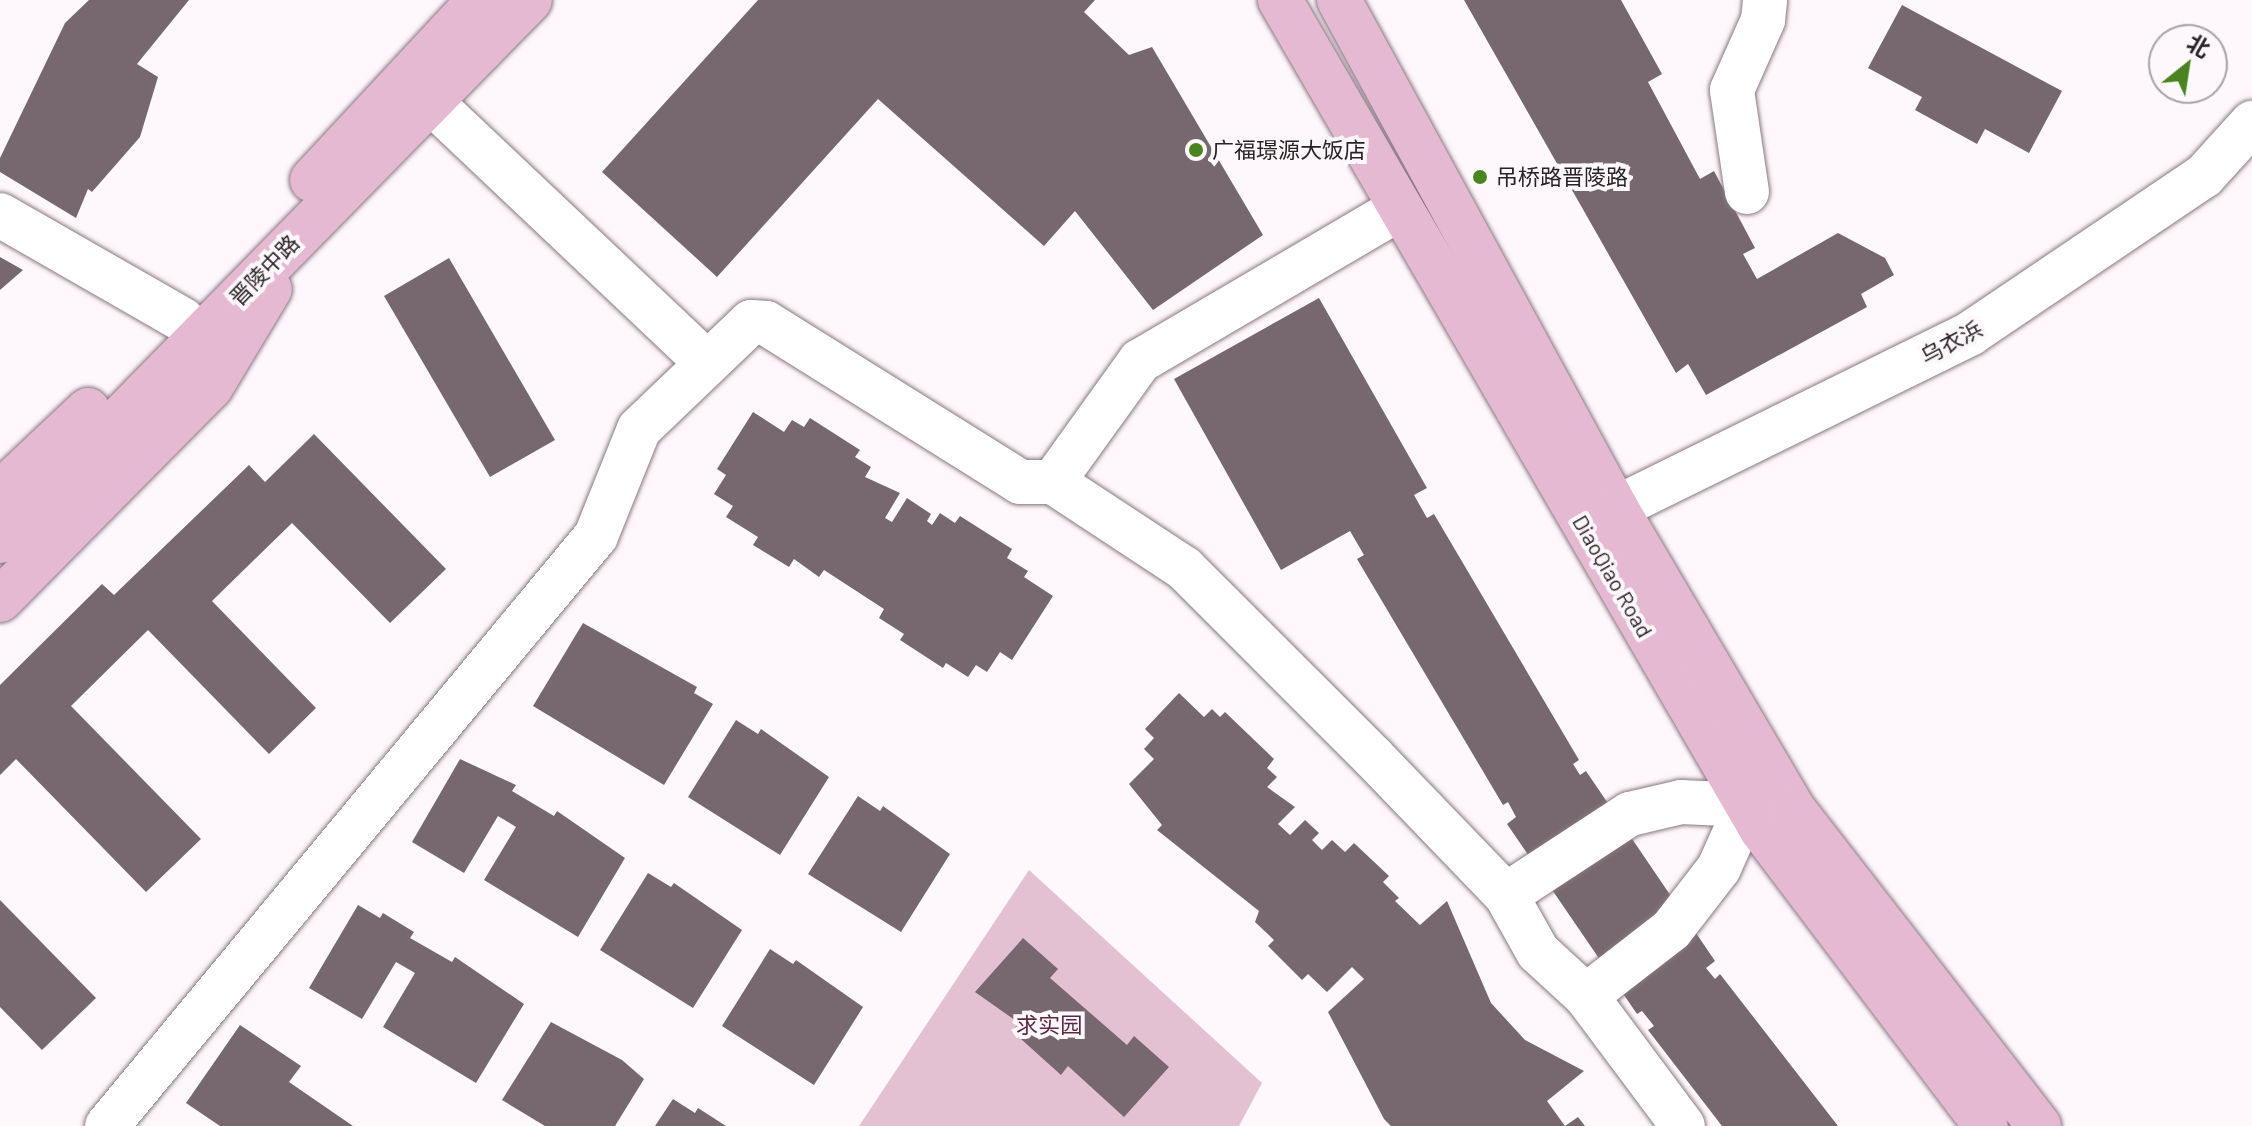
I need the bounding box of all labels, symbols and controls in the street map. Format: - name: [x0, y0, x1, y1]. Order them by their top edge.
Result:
- north arrow: [2148, 24, 2228, 104]
- text: 北: [2183, 28, 2215, 62]
- place label: 广福璟源大饭店: [1212, 137, 1366, 163]
- marker: 广福璟源大饭店: [1187, 141, 1205, 159]
- place label: 吊桥路晋陵路: [1496, 164, 1628, 190]
- marker: 吊桥路晋陵路: [1471, 168, 1489, 186]
- street label: 晋陵中路: [224, 229, 304, 311]
- street label: 乌衣浜: [1916, 315, 1986, 369]
- street label: DiaoQiao Road: [1567, 510, 1659, 642]
- park label: 求实园: [1016, 1012, 1082, 1038]

